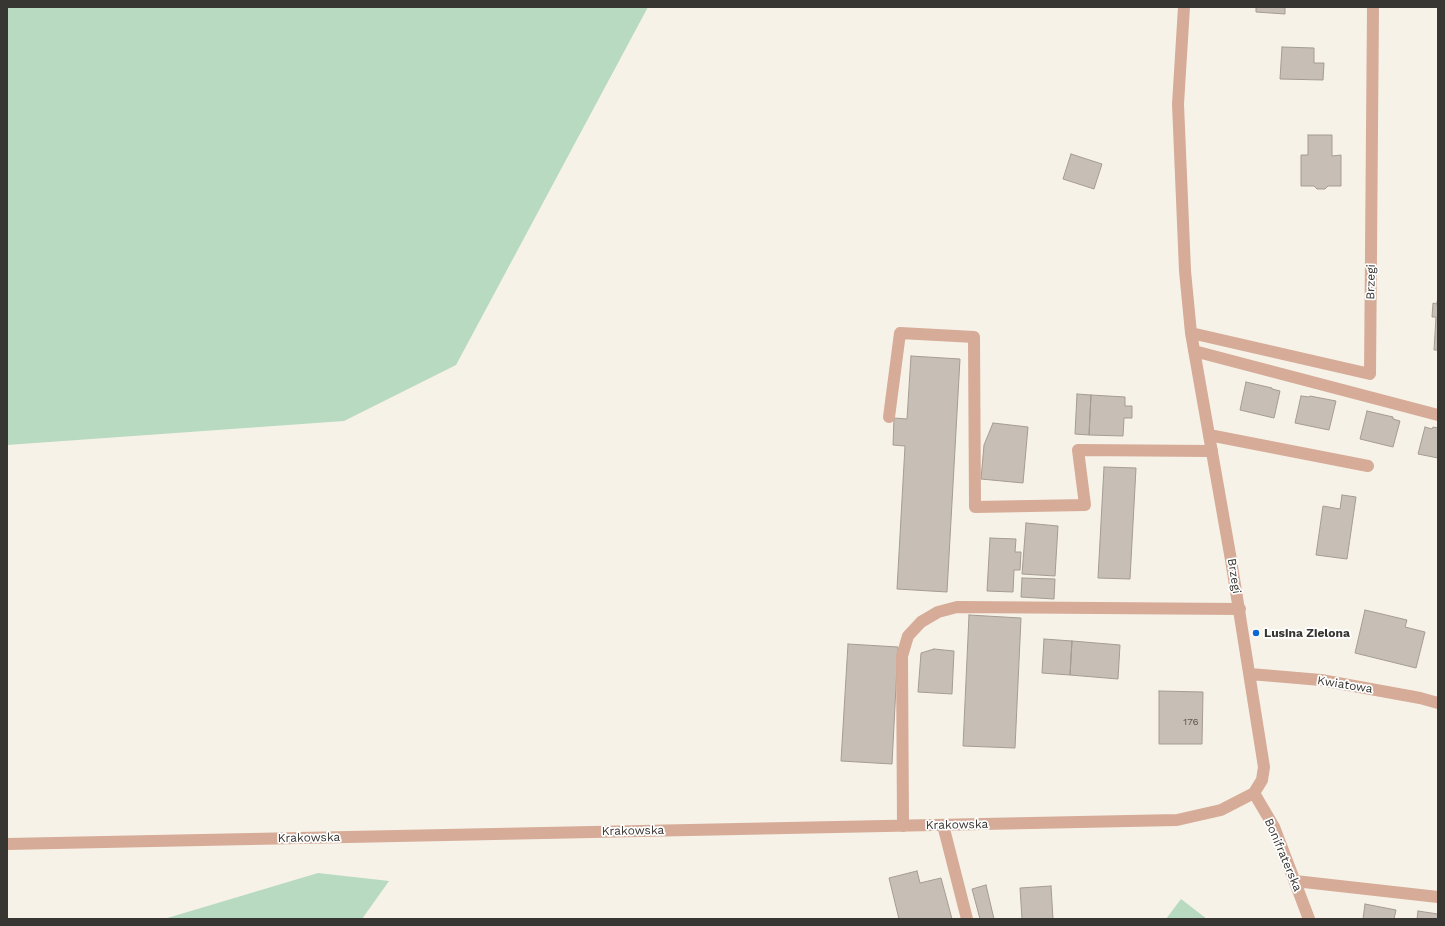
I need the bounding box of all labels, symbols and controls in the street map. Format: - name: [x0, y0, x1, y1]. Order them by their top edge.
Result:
- street label: Brzegi: [1363, 264, 1379, 300]
- street label: Brzegi: [1224, 557, 1244, 595]
- place label: Lusina Zielona: [1264, 626, 1350, 640]
- marker: Lusina Zielona: [1251, 628, 1261, 638]
- street label: Kwiatowa: [1316, 674, 1374, 696]
- house number: 176: [1183, 716, 1199, 728]
- street label: Bonifraterska: [1261, 816, 1305, 894]
- street label: Krakowska: [926, 817, 988, 833]
- street label: Krakowska: [602, 823, 664, 839]
- street label: Krakowska: [278, 830, 340, 846]

